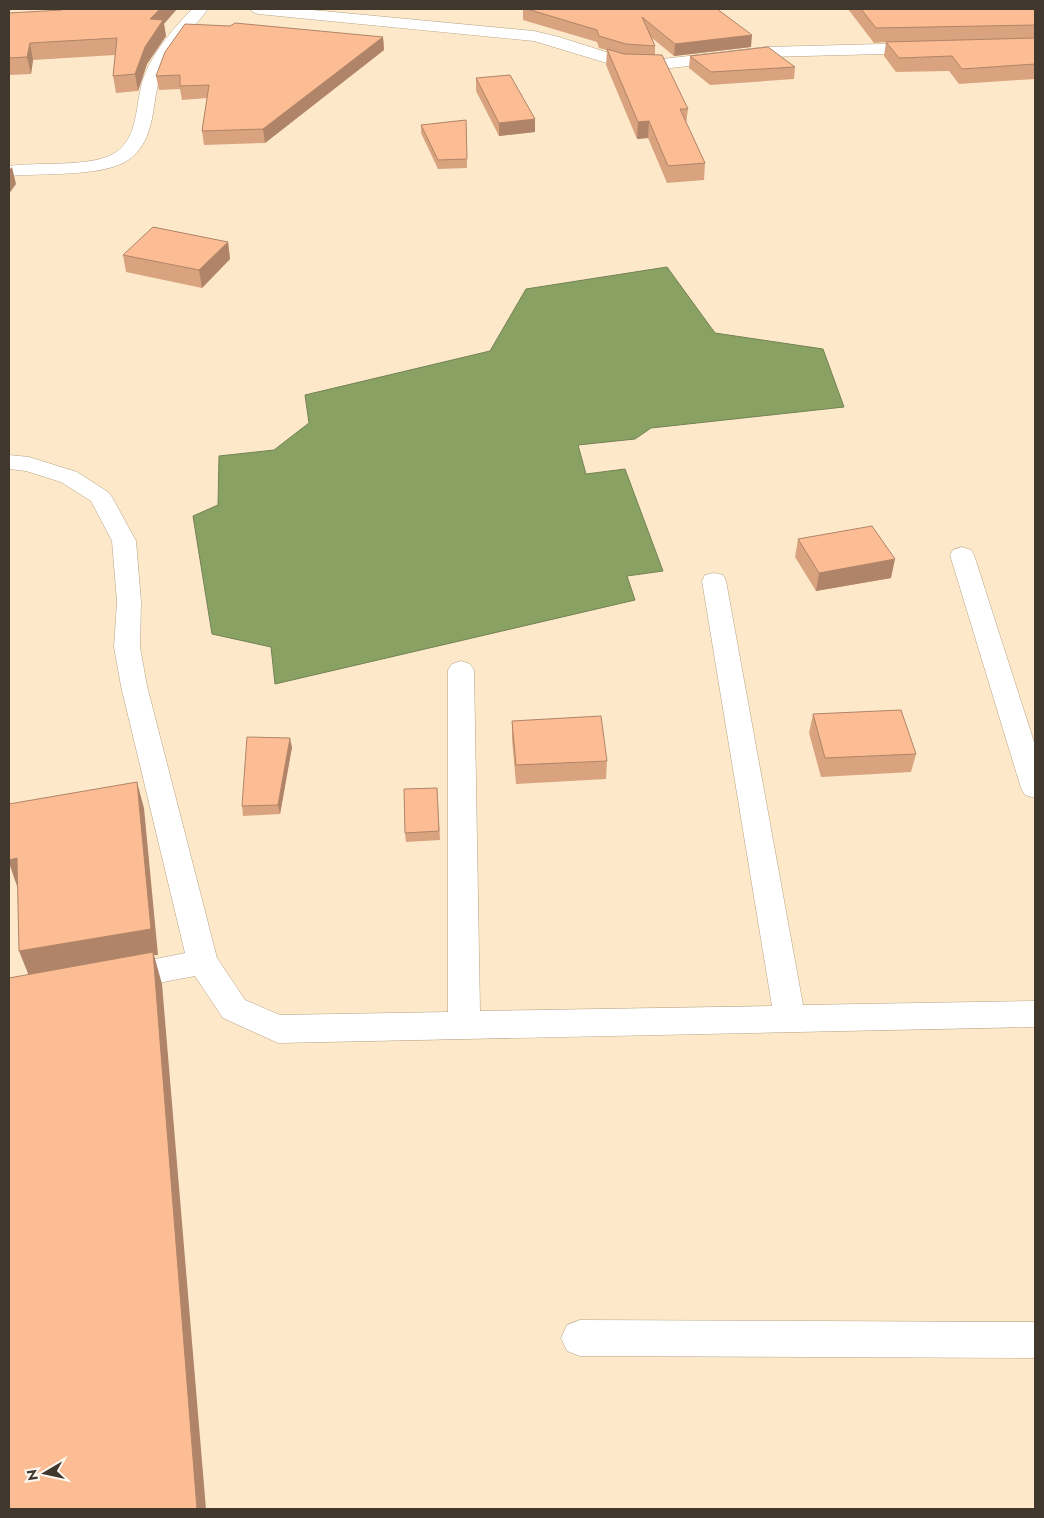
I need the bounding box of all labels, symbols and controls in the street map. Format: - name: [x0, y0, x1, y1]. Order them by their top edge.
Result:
- north arrow: [20, 1448, 70, 1498]
- text: N: [21, 1468, 43, 1482]

